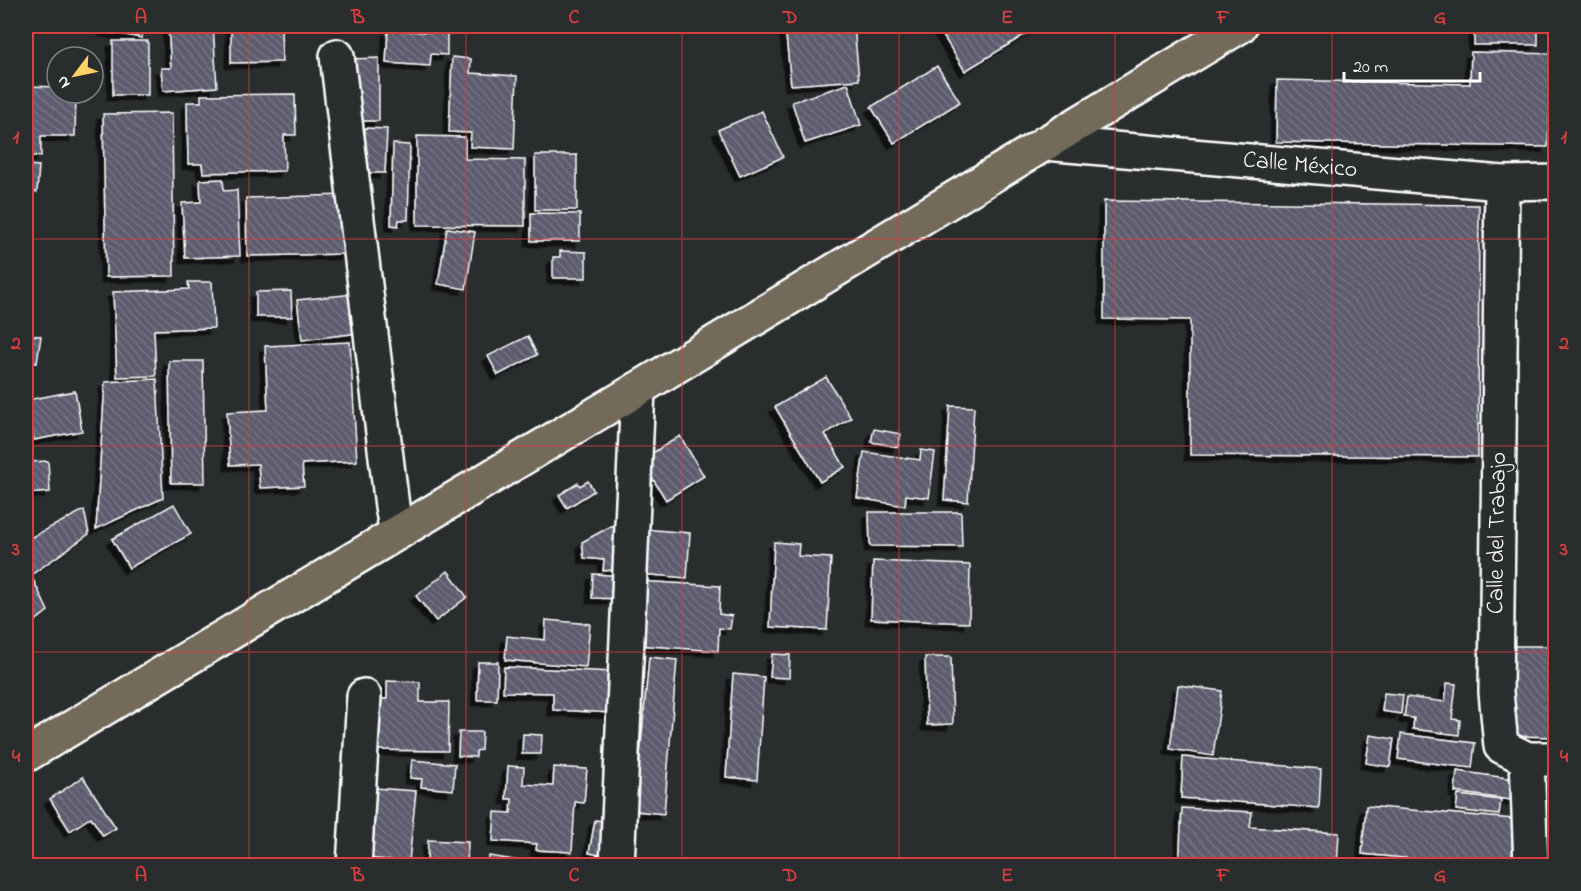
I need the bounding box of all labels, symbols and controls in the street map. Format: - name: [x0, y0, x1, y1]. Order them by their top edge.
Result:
- text: A: [135, 4, 147, 33]
- text: B: [350, 4, 365, 33]
- text: C: [569, 4, 580, 33]
- text: D: [782, 4, 797, 33]
- text: E: [1001, 4, 1013, 33]
- text: F: [1216, 4, 1230, 33]
- text: G: [1434, 4, 1447, 33]
- north arrow: [45, 45, 105, 105]
- scale bar: [1344, 45, 1480, 83]
- text: 20 m: [1353, 55, 1388, 81]
- text: N: [51, 71, 77, 93]
- text: 1: [13, 124, 20, 153]
- text: 1: [1561, 124, 1568, 153]
- street label: Calle México: [1241, 143, 1359, 188]
- text: 2: [10, 330, 21, 359]
- text: 2: [1558, 330, 1569, 359]
- street label: Calle del Trabajo: [1479, 452, 1517, 614]
- text: 3: [11, 536, 20, 565]
- text: 3: [1559, 536, 1568, 565]
- text: 4: [12, 743, 21, 772]
- text: 4: [1560, 743, 1569, 772]
- text: A: [135, 862, 147, 891]
- text: B: [350, 862, 365, 891]
- text: C: [569, 862, 580, 891]
- text: D: [782, 862, 797, 891]
- text: E: [1001, 862, 1013, 891]
- text: F: [1216, 862, 1230, 891]
- text: G: [1434, 862, 1447, 891]

